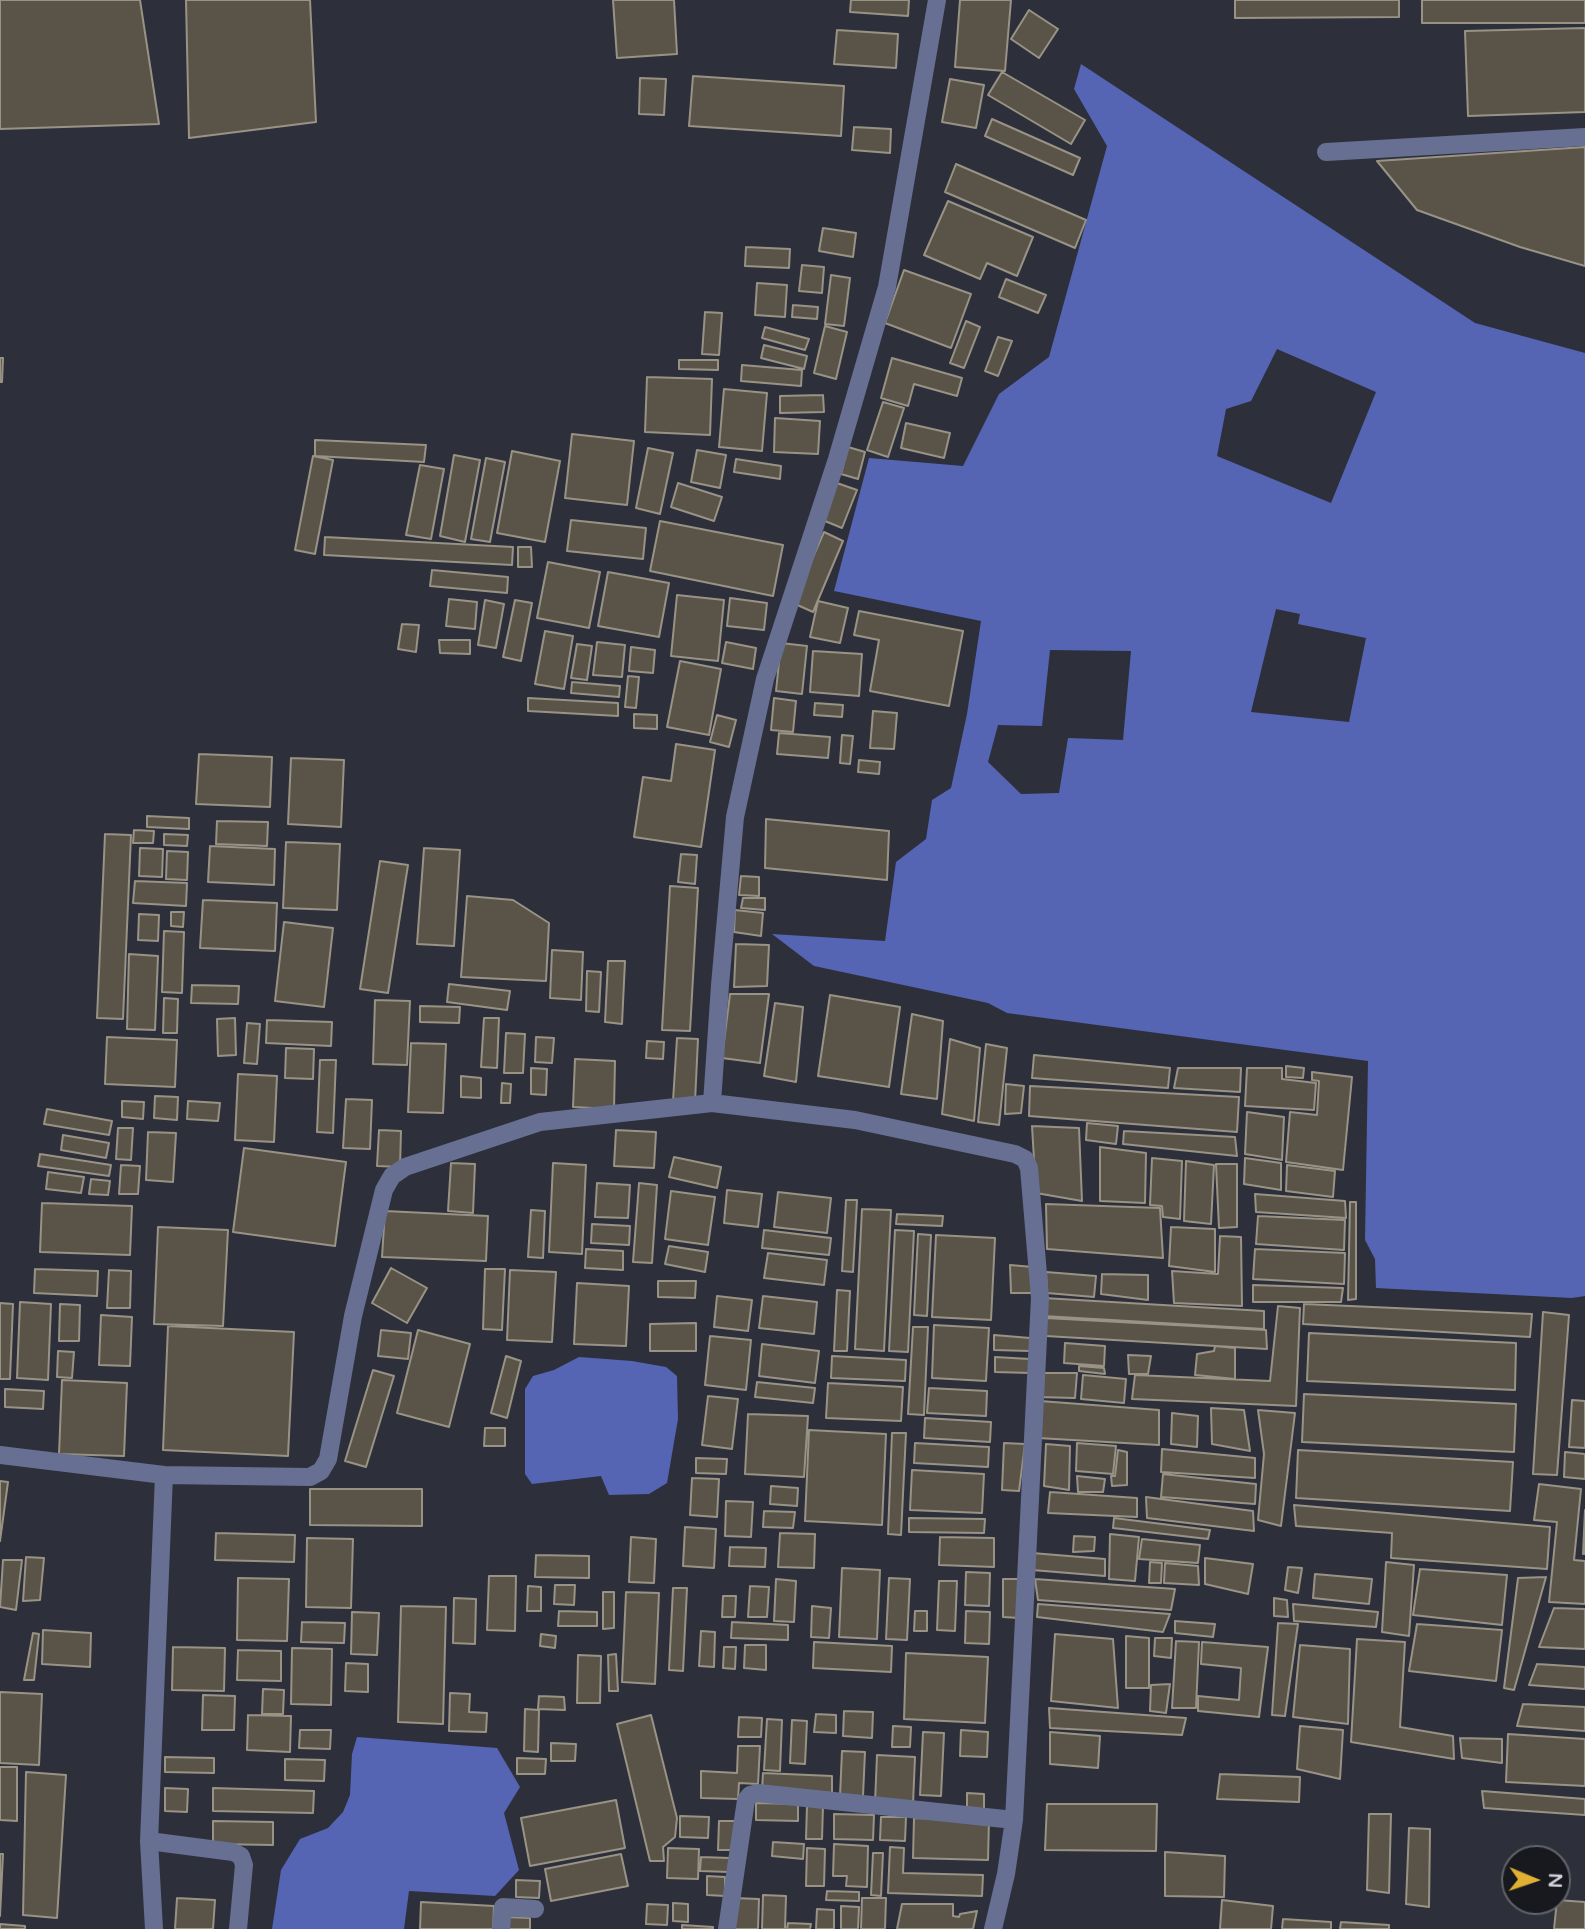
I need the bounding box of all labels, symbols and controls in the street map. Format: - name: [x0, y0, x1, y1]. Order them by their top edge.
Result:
- north arrow: [1501, 1845, 1571, 1915]
- text: N: [1544, 1873, 1566, 1889]

